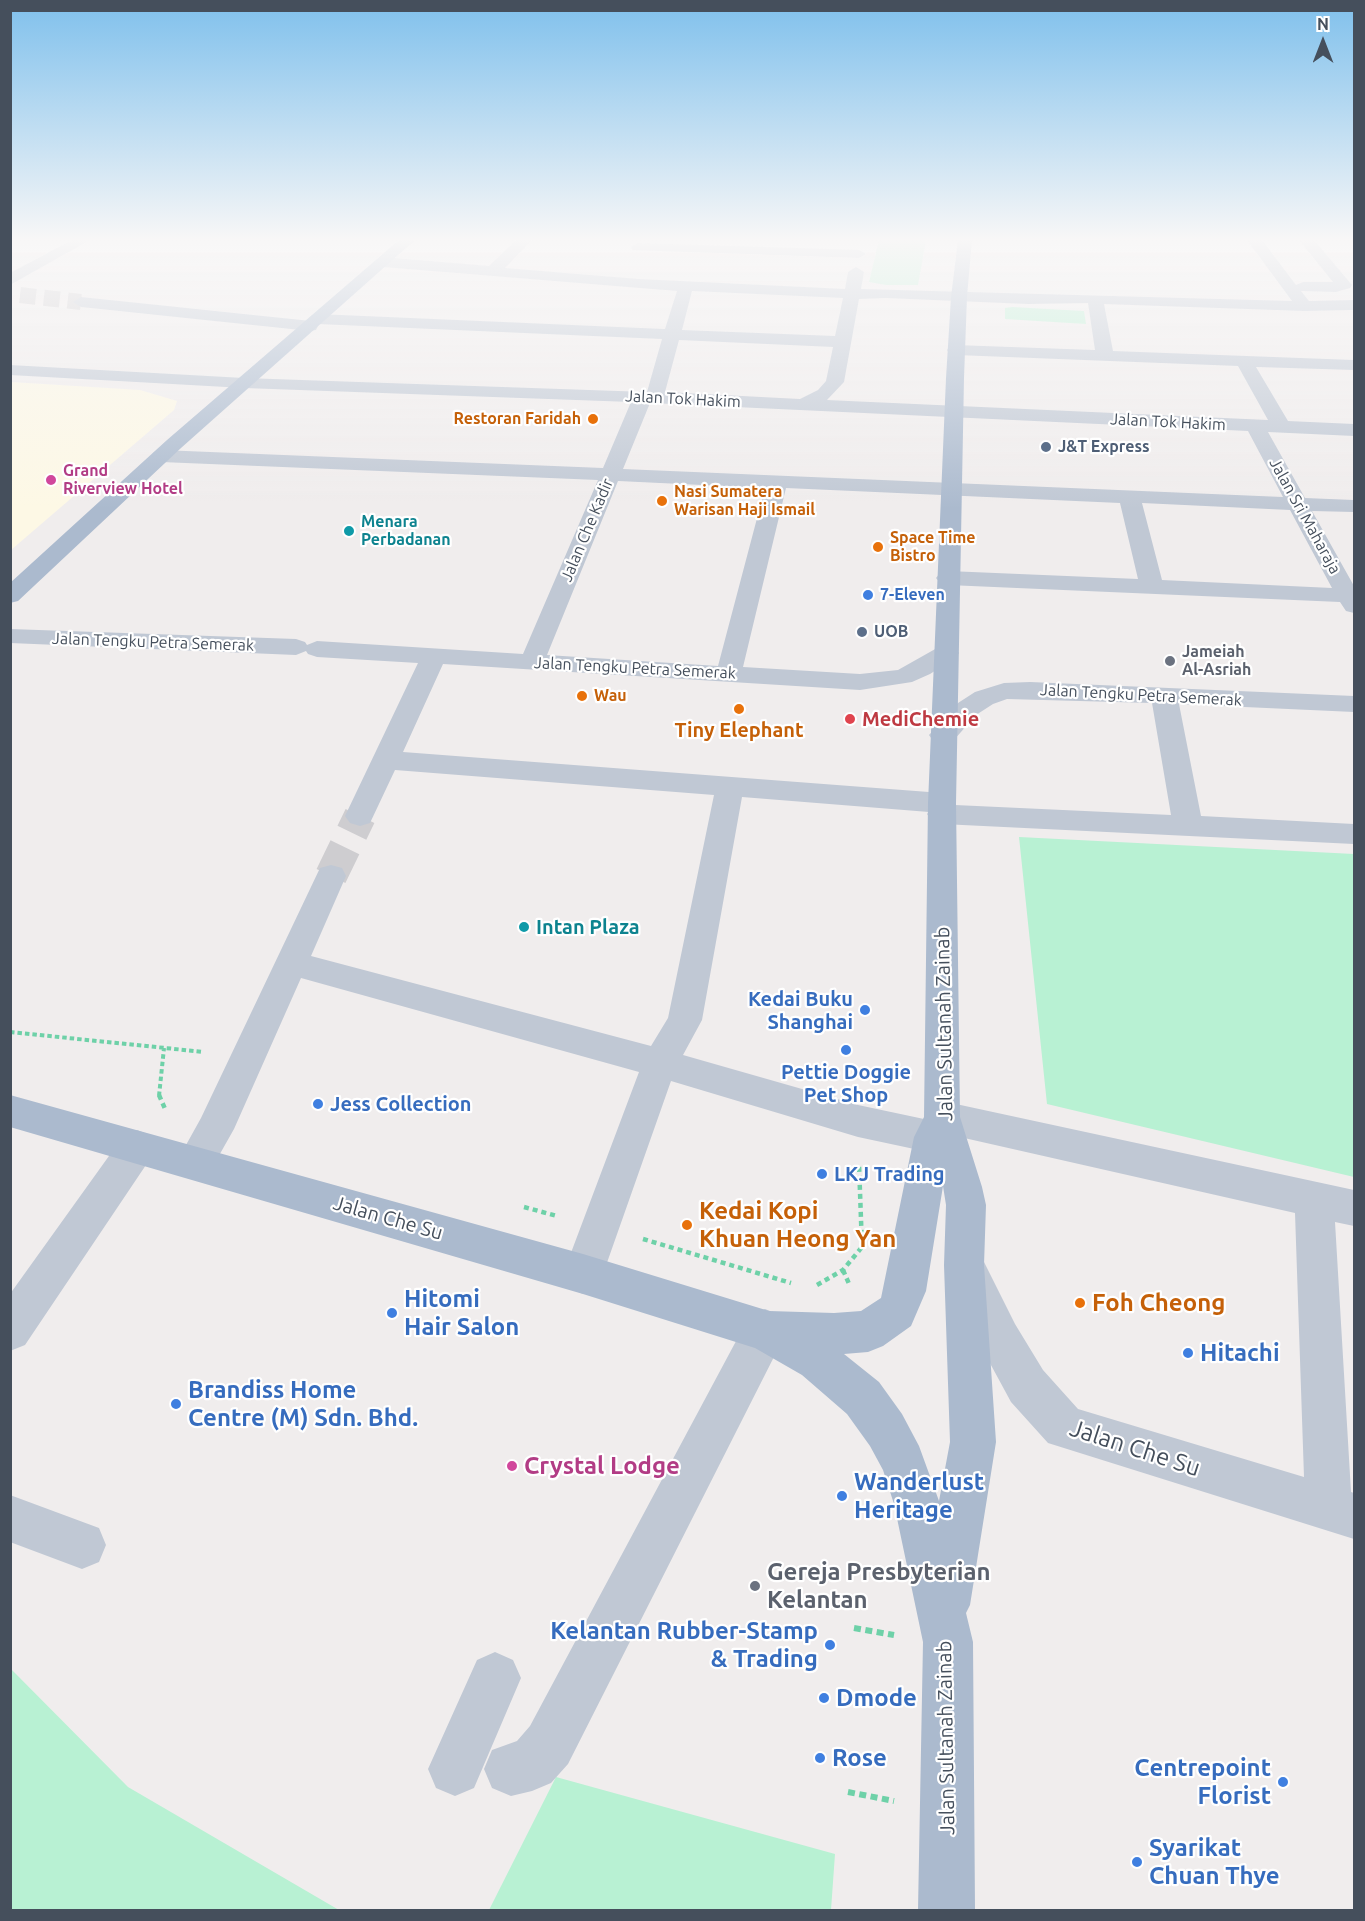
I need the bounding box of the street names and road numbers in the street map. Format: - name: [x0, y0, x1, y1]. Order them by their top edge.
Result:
- street label: Jalan Tok Hakim: [625, 386, 741, 412]
- street label: Jalan Tok Hakim: [1110, 409, 1226, 435]
- street label: Jalan Sri Maharaja: [1265, 455, 1345, 577]
- street label: Jalan Che Kadir: [557, 476, 617, 584]
- street label: Jalan Tengku Petra Semerak: [52, 629, 254, 655]
- street label: Jalan Tengku Petra Semerak: [534, 653, 736, 683]
- street label: Jalan Tengku Petra Semerak: [1040, 680, 1242, 710]
- street label: Jalan Sultanah Zainab: [930, 927, 958, 1121]
- street label: Jalan Che Su: [330, 1191, 446, 1245]
- street label: Jalan Che Su: [1066, 1413, 1204, 1483]
- street label: Jalan Sultanah Zainab: [932, 1641, 960, 1835]

